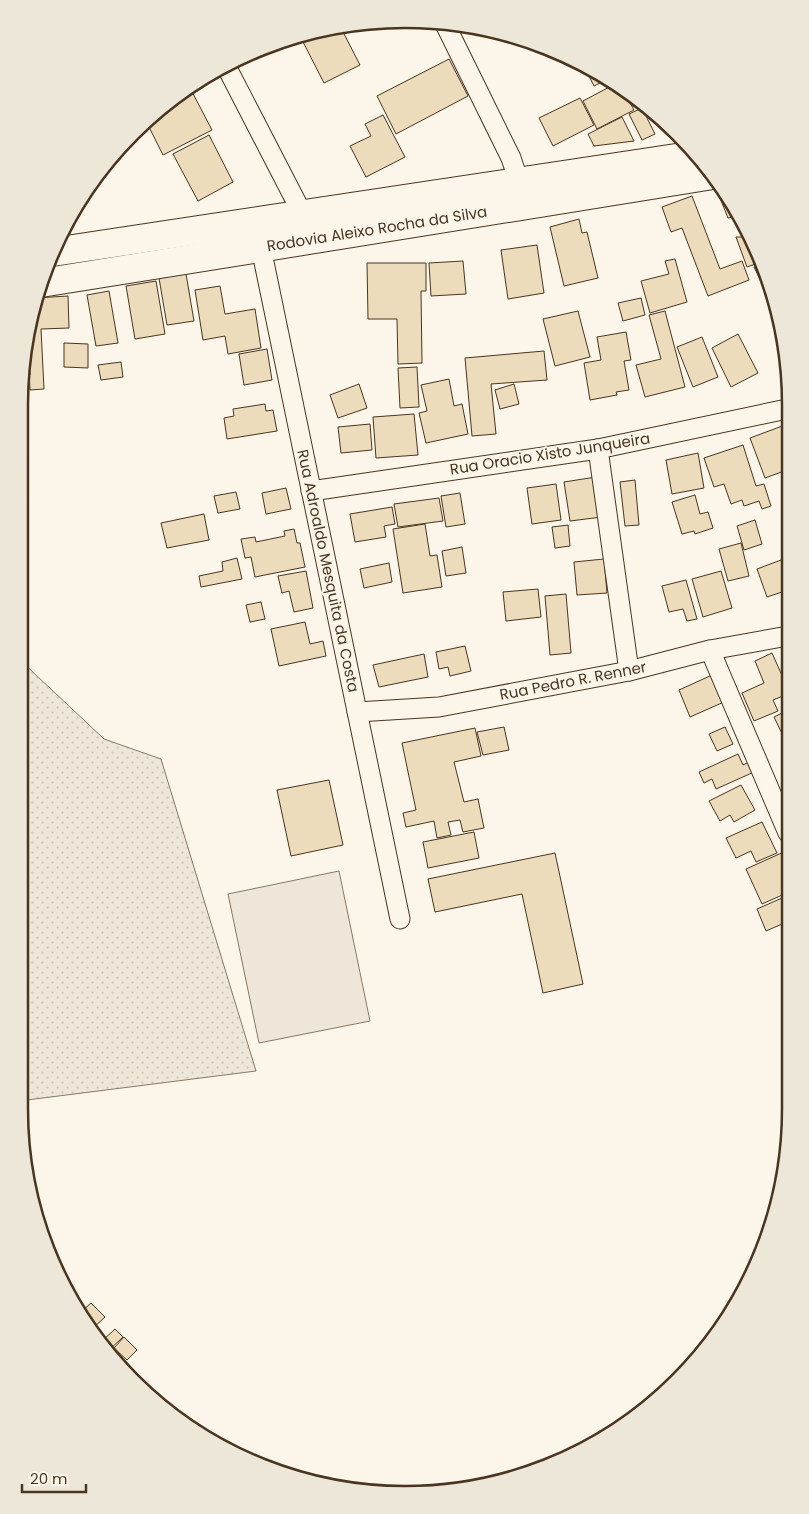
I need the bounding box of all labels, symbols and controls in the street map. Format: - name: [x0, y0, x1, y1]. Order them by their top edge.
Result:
- street label: Rodovia Aleixo Rocha da Silva: [265, 201, 489, 256]
- street label: Rua Oracio Xisto Junqueira: [448, 427, 651, 480]
- street label: Rua Adroaldo Mesquita da Costa: [292, 447, 365, 694]
- street label: Rua Pedro R. Renner: [498, 656, 648, 705]
- scale bar: [22, 1462, 86, 1494]
- text: 20 m: [30, 1468, 68, 1489]

